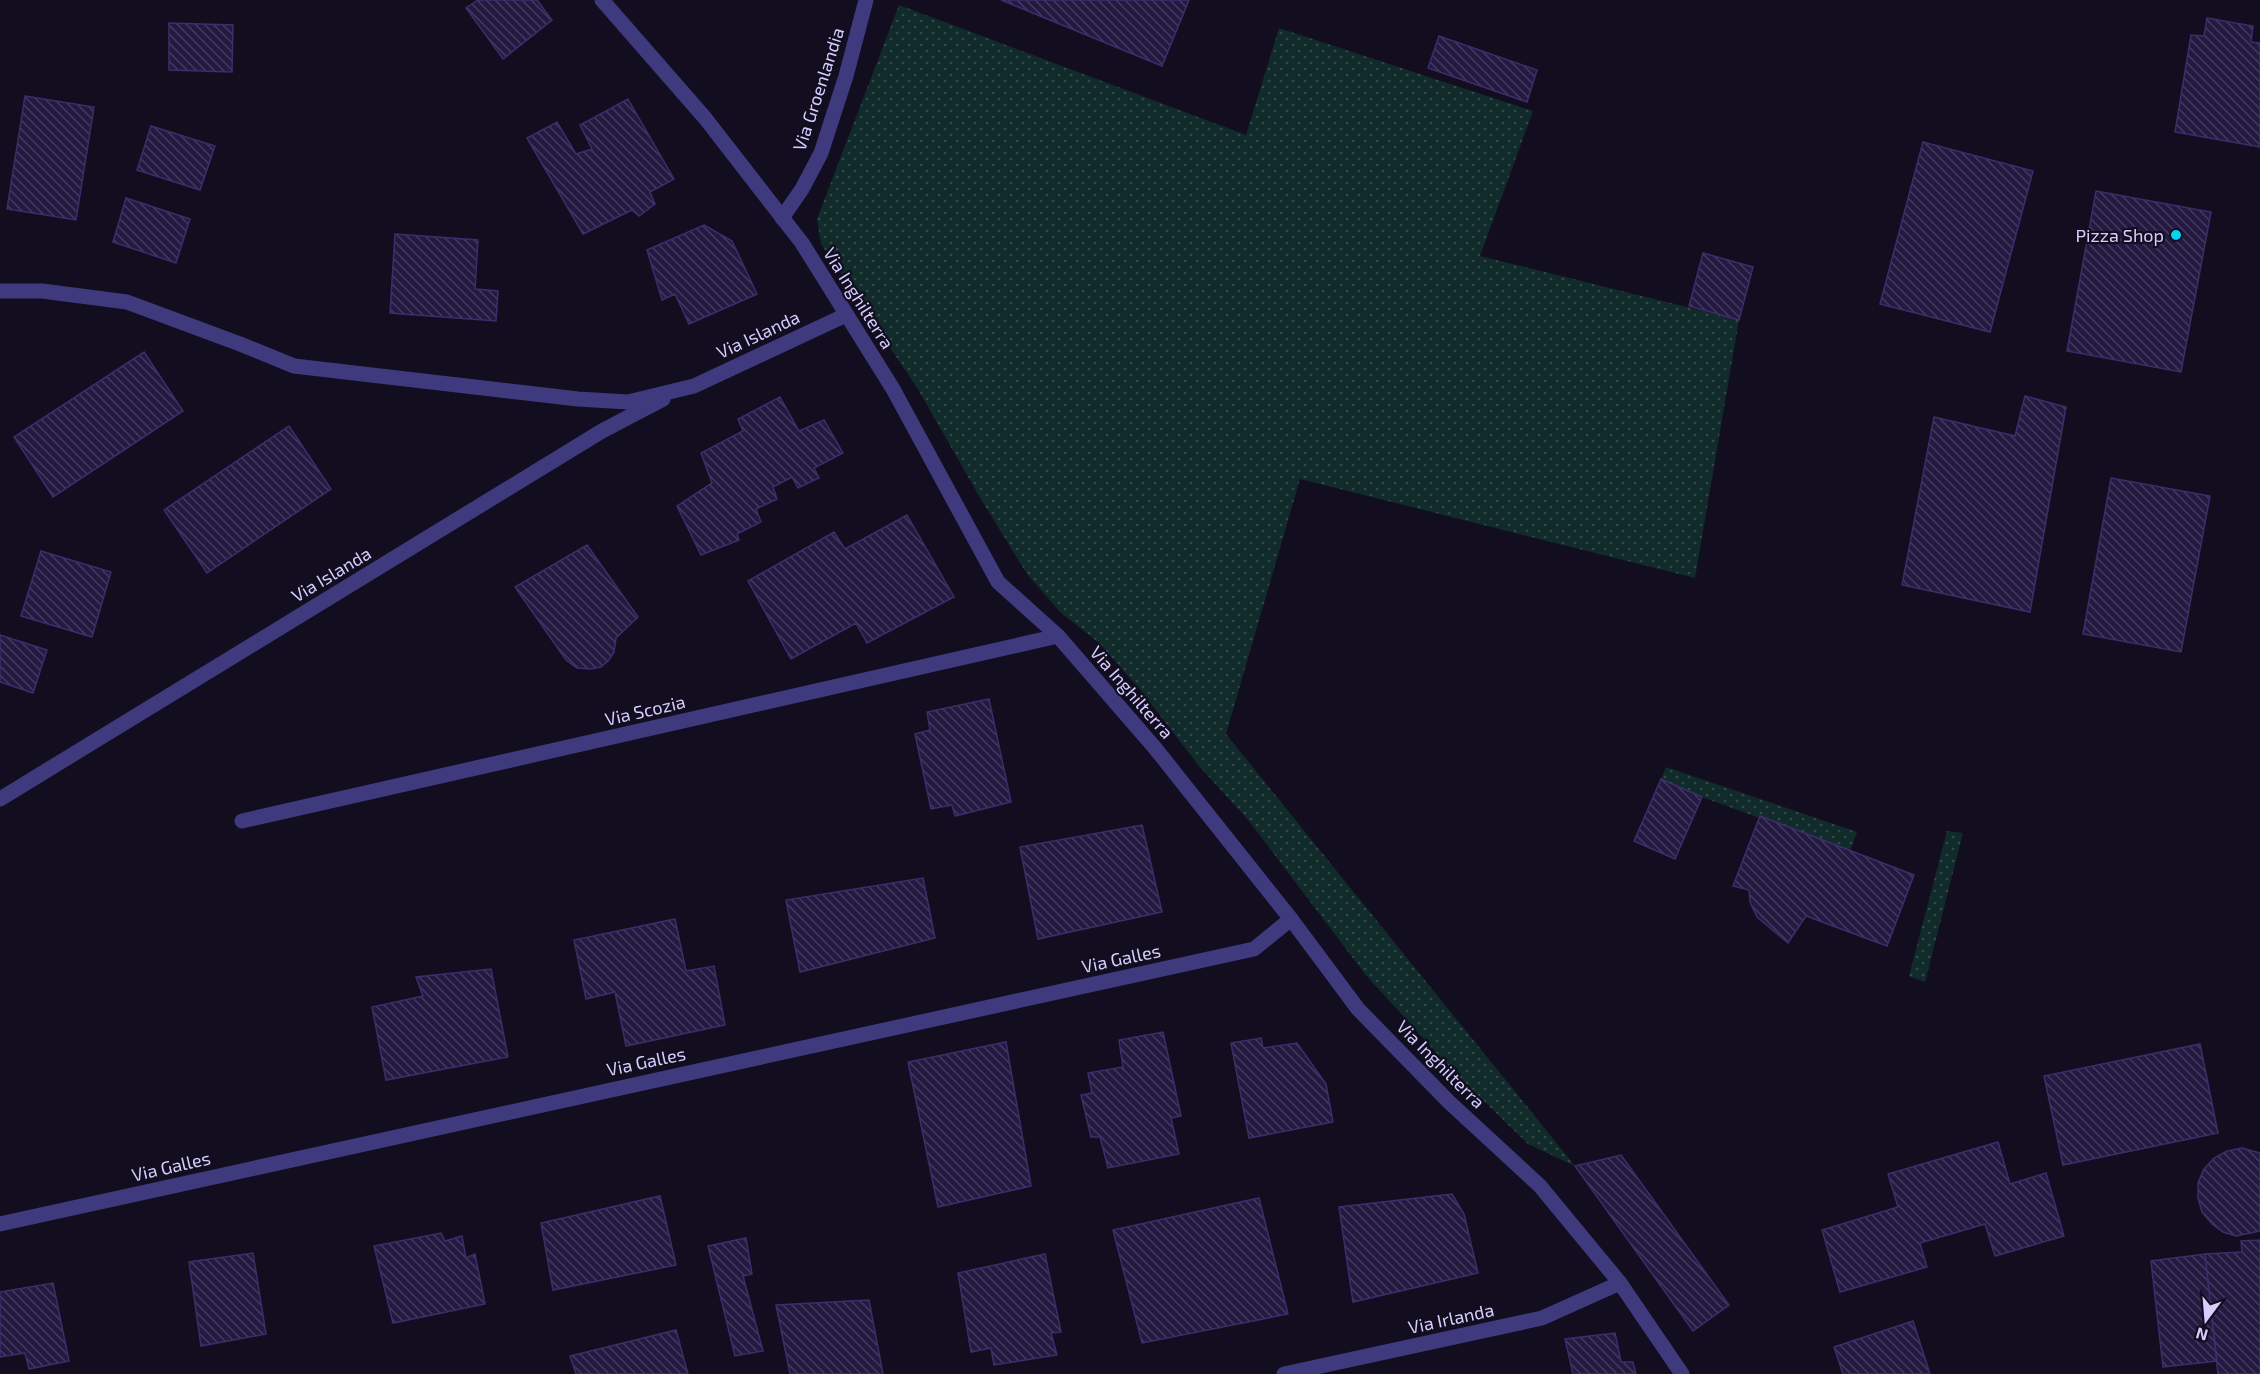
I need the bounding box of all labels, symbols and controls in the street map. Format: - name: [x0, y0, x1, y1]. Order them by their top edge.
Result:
- street label: Via Groenlandia: [788, 25, 848, 153]
- place label: Pizza Shop: [2075, 224, 2164, 246]
- marker: Pizza Shop: [2169, 228, 2183, 242]
- street label: Via Inghilterra: [819, 243, 899, 353]
- street label: Via Islanda: [713, 305, 803, 363]
- street label: Via Islanda: [287, 542, 375, 606]
- street label: Via Inghilterra: [1086, 641, 1178, 743]
- street label: Via Scozia: [603, 690, 687, 730]
- street label: Via Galles: [1080, 939, 1162, 977]
- street label: Via Inghilterra: [1392, 1015, 1490, 1113]
- street label: Via Galles: [605, 1042, 687, 1080]
- street label: Via Galles: [130, 1146, 212, 1186]
- north arrow: [2176, 1290, 2236, 1350]
- street label: Via Irlanda: [1406, 1298, 1496, 1338]
- text: N: [2194, 1324, 2210, 1346]

